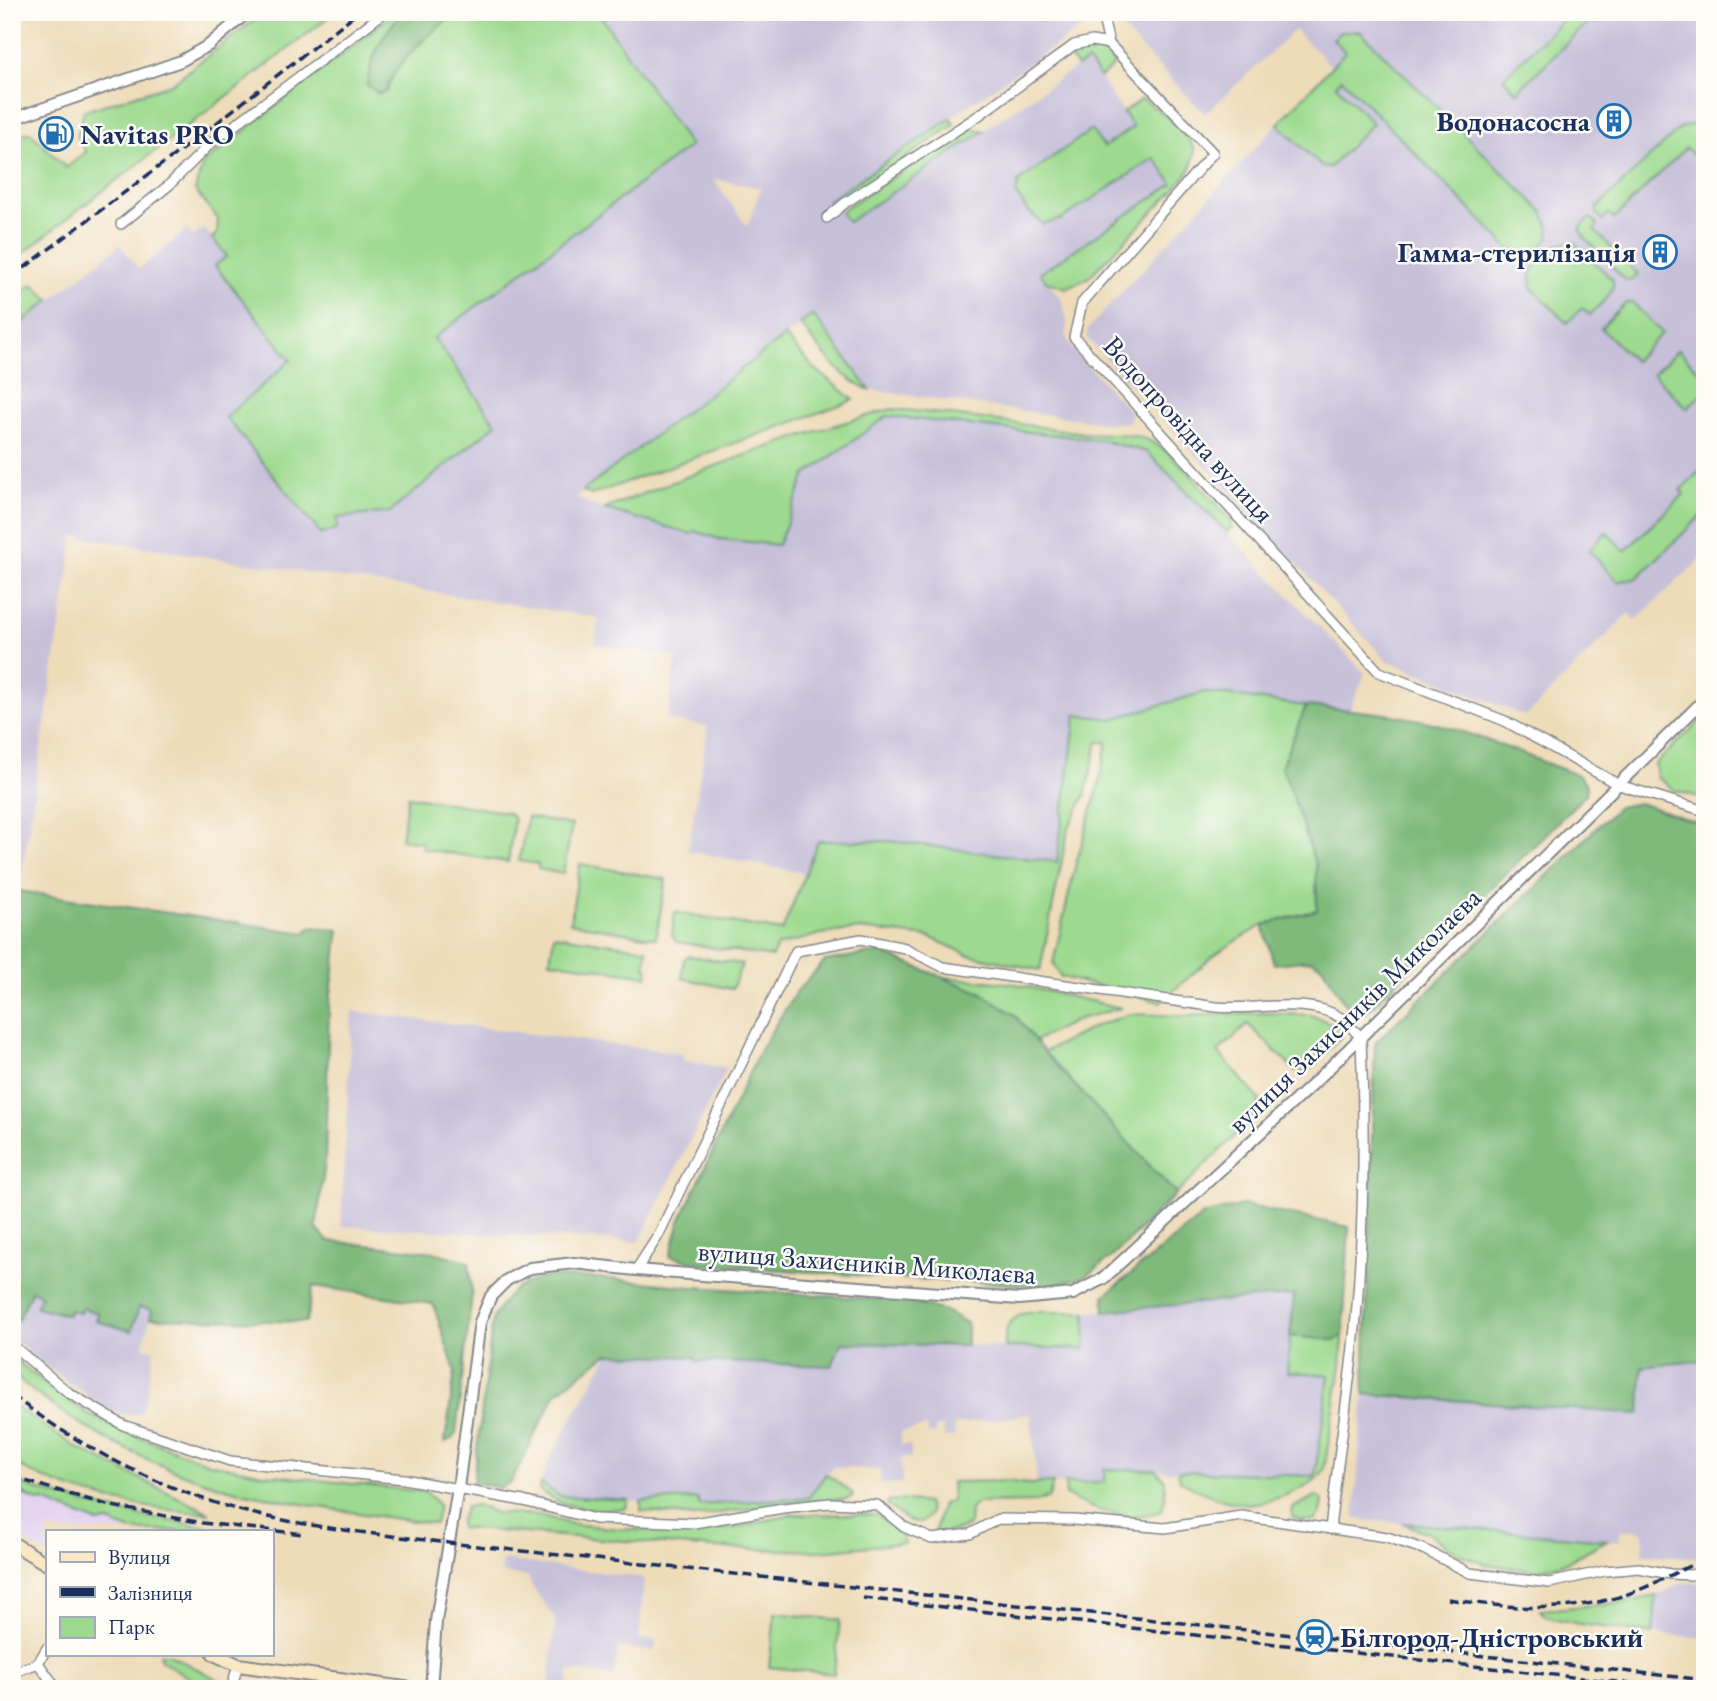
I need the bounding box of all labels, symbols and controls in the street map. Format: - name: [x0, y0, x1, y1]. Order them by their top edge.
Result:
- building icon: Водонасосна: [1595, 102, 1633, 140]
- place label: Водонасосна: [1437, 103, 1591, 139]
- fuel station icon: Navitas PRO: [37, 115, 75, 153]
- place label: Navitas PRO: [80, 116, 234, 152]
- building icon: Гамма-стерилізація: [1641, 233, 1679, 271]
- place label: Гамма-стерилізація: [1398, 234, 1636, 270]
- street label: Водопровідна вулиця: [1095, 328, 1283, 530]
- street label: вулиця Захисників Миколаєва: [1220, 879, 1489, 1141]
- street label: вулиця Захисників Миколаєва: [697, 1232, 1038, 1292]
- legend: [46, 1530, 273, 1656]
- text: Вулиця: [108, 1543, 170, 1570]
- text: Залізниця: [108, 1579, 193, 1606]
- text: Парк: [108, 1613, 155, 1640]
- station icon: Білгород-Дністровський: [1296, 1618, 1334, 1656]
- place label: Білгород-Дністровський: [1340, 1619, 1643, 1655]

